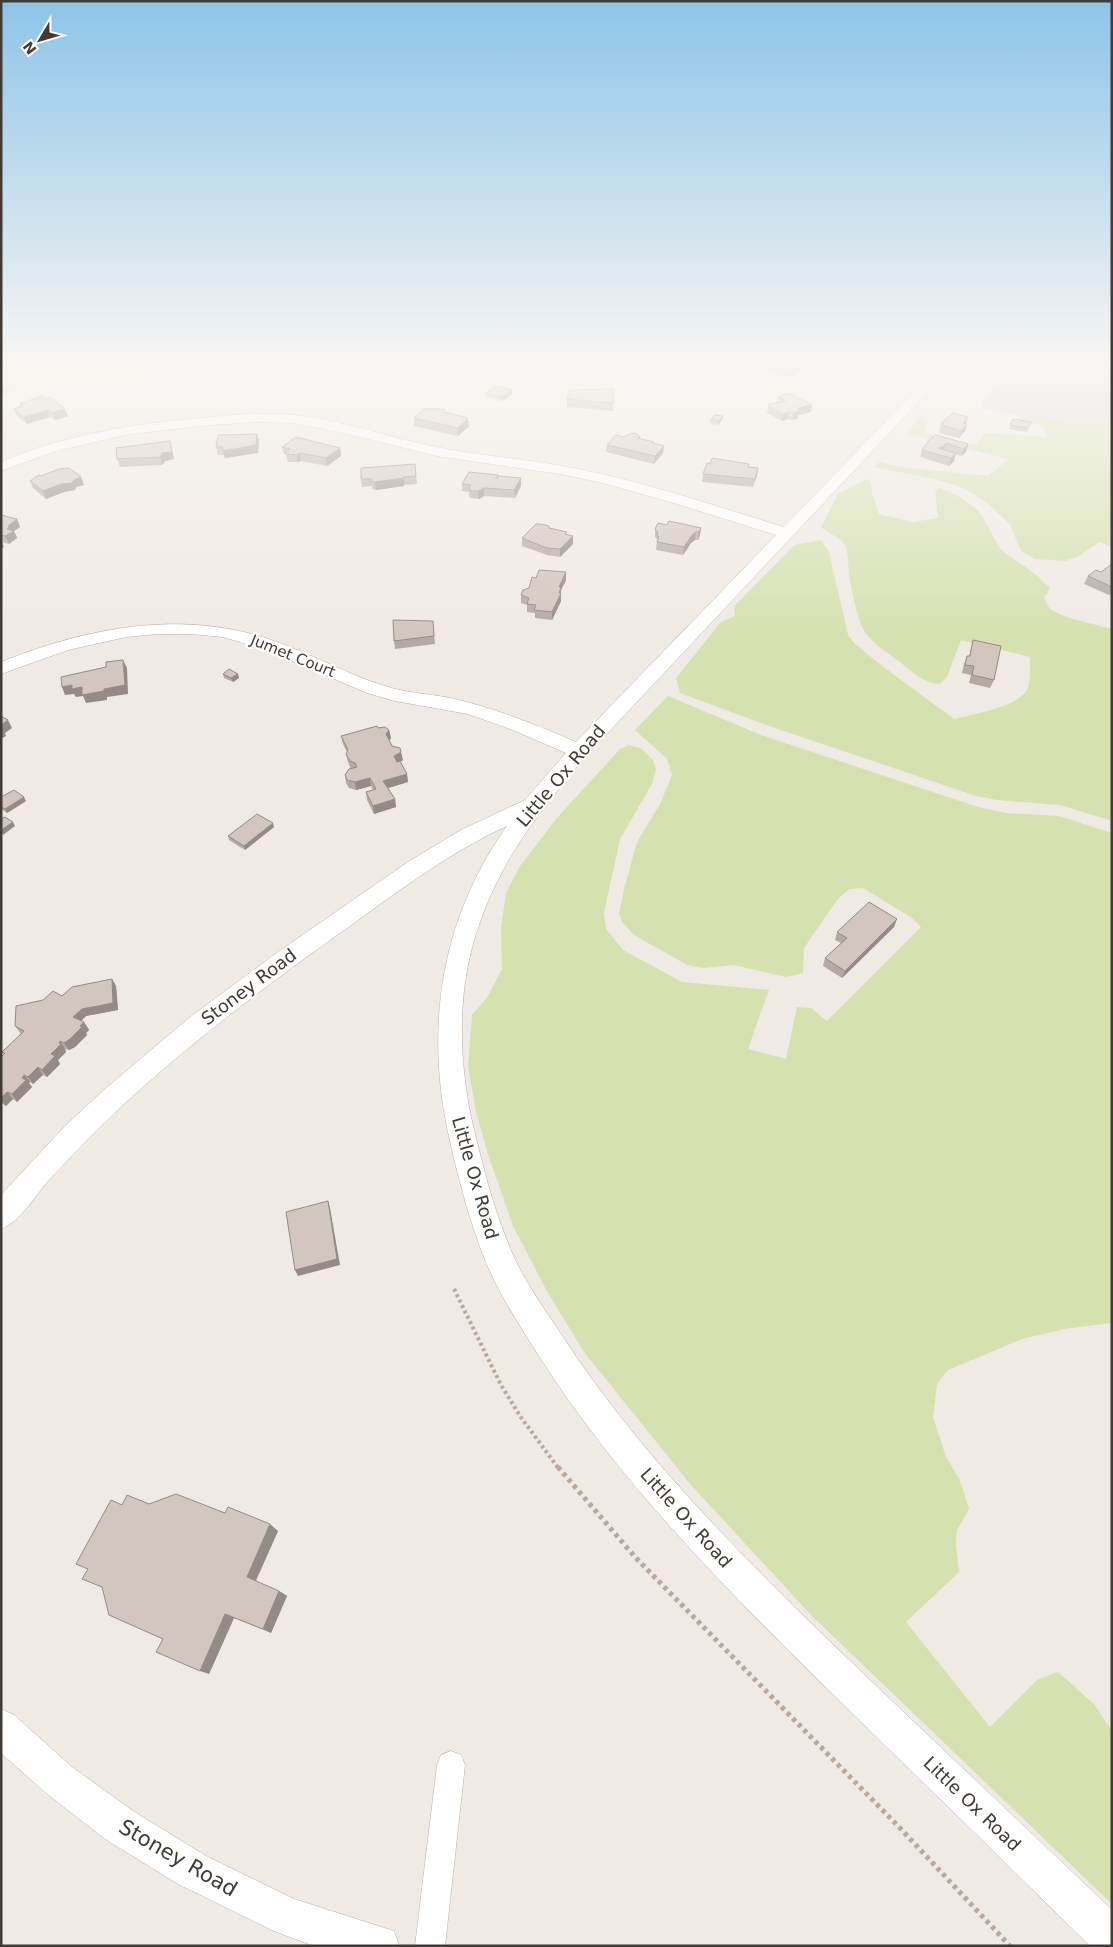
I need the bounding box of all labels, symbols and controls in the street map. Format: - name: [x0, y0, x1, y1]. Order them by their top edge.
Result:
- north arrow: [15, 15, 65, 65]
- text: N: [20, 38, 40, 58]
- street label: Jumet Court: [247, 630, 338, 681]
- street label: Little Ox Road: [512, 720, 609, 831]
- street label: Stoney Road: [197, 944, 300, 1029]
- street label: Little Ox Road: [448, 1114, 503, 1242]
- street label: Little Ox Road: [636, 1464, 737, 1572]
- street label: Little Ox Road: [919, 1752, 1025, 1855]
- street label: Stoney Road: [115, 1814, 241, 1902]

